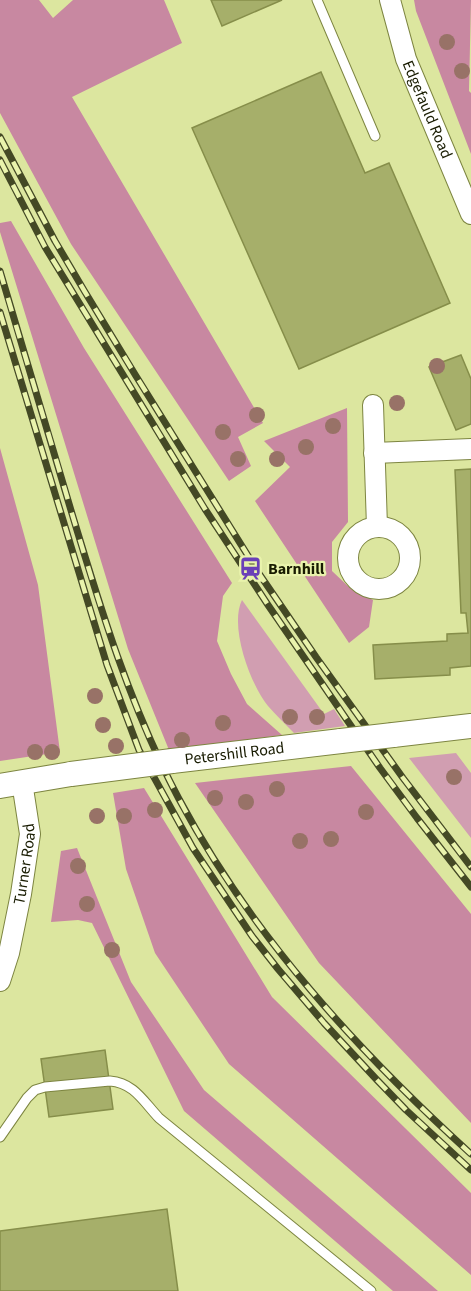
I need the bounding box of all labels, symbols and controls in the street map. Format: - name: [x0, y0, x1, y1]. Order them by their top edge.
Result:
- street label: Edgefauld Road: [397, 57, 458, 162]
- station icon: Barnhill: [237, 556, 263, 582]
- place label: Barnhill: [268, 558, 325, 580]
- street label: Petershill Road: [183, 737, 286, 770]
- street label: Turner Road: [8, 822, 41, 907]

